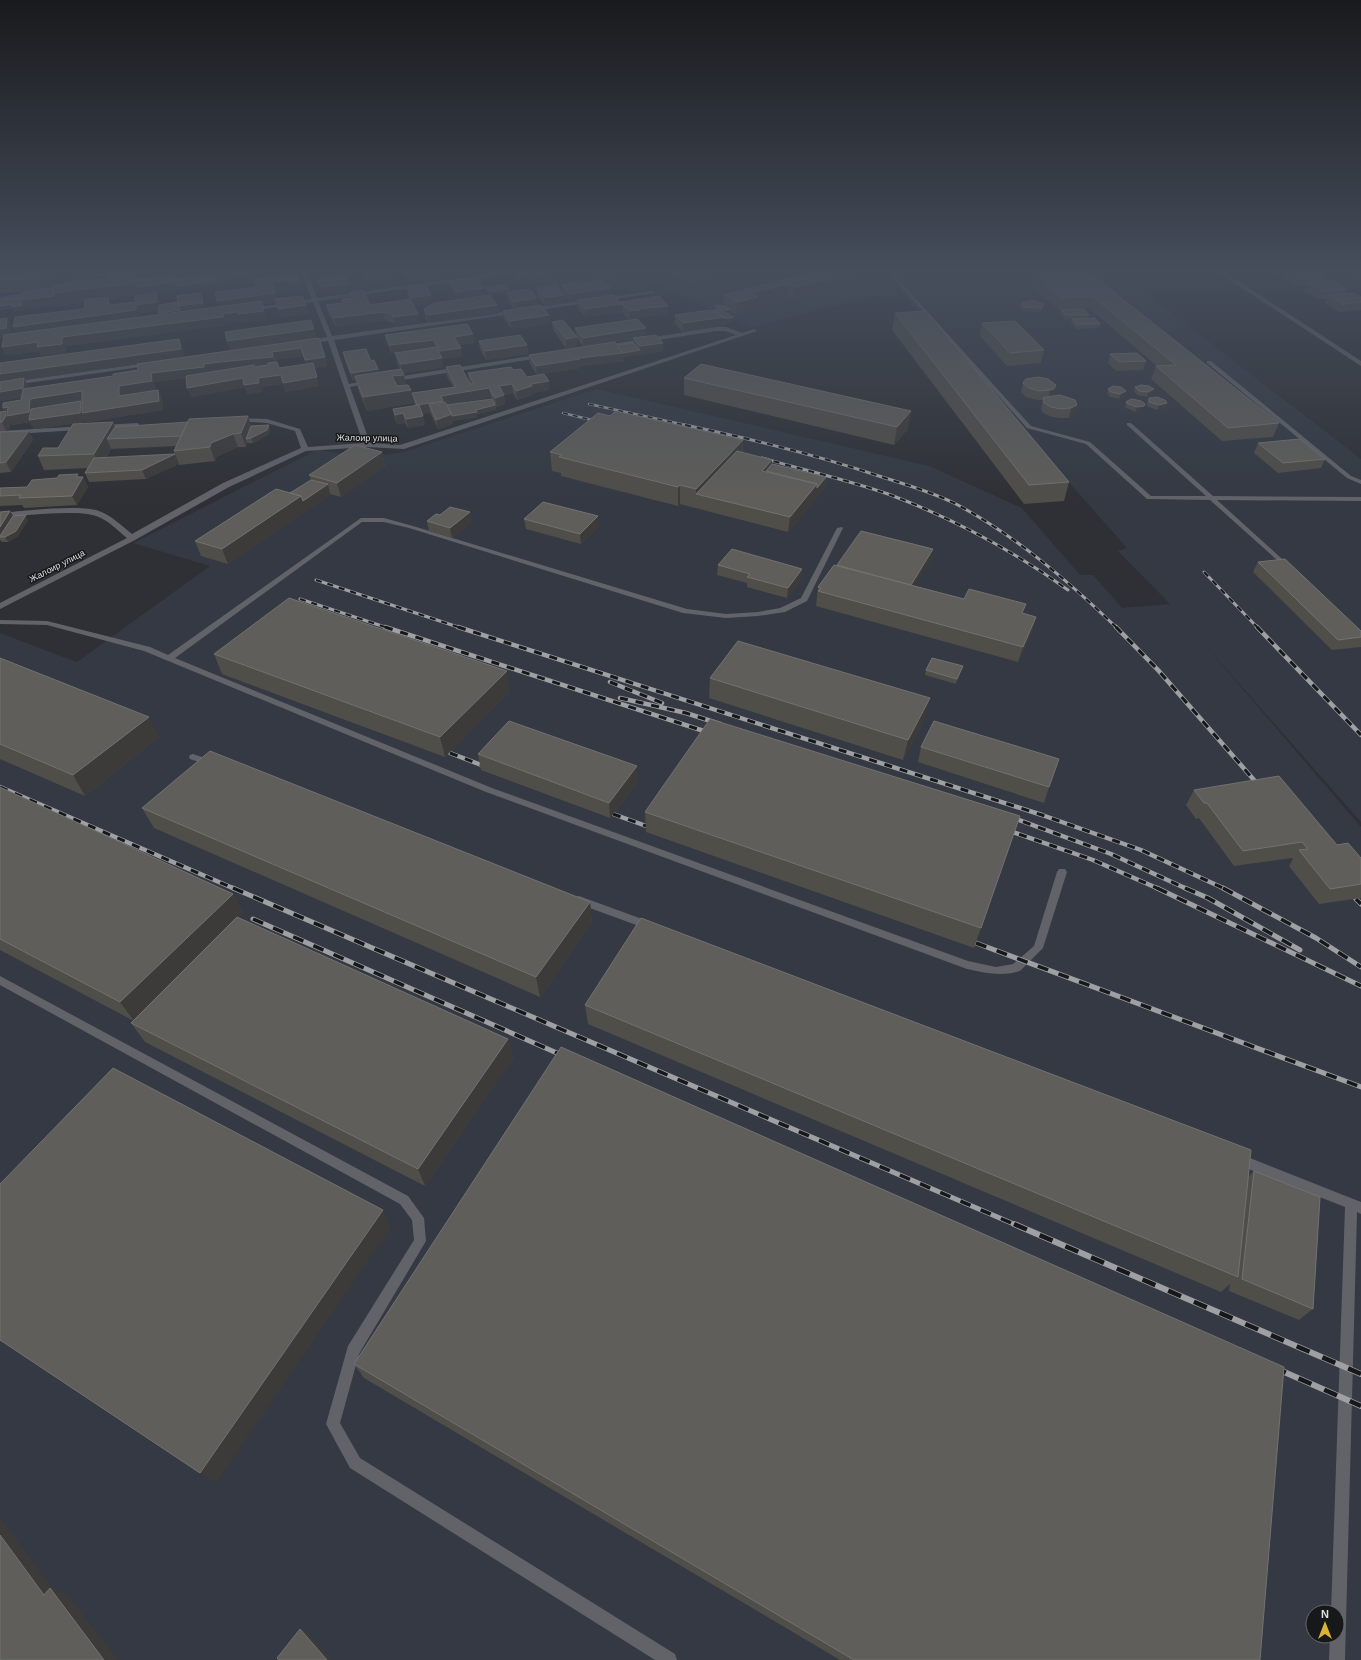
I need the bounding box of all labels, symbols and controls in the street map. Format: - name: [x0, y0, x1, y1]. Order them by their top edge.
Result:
- street label: Жалоир улица: [336, 432, 398, 444]
- street label: Жалоир улица: [28, 548, 86, 584]
- north arrow: [1305, 1604, 1345, 1644]
- text: N: [1321, 1608, 1329, 1620]

